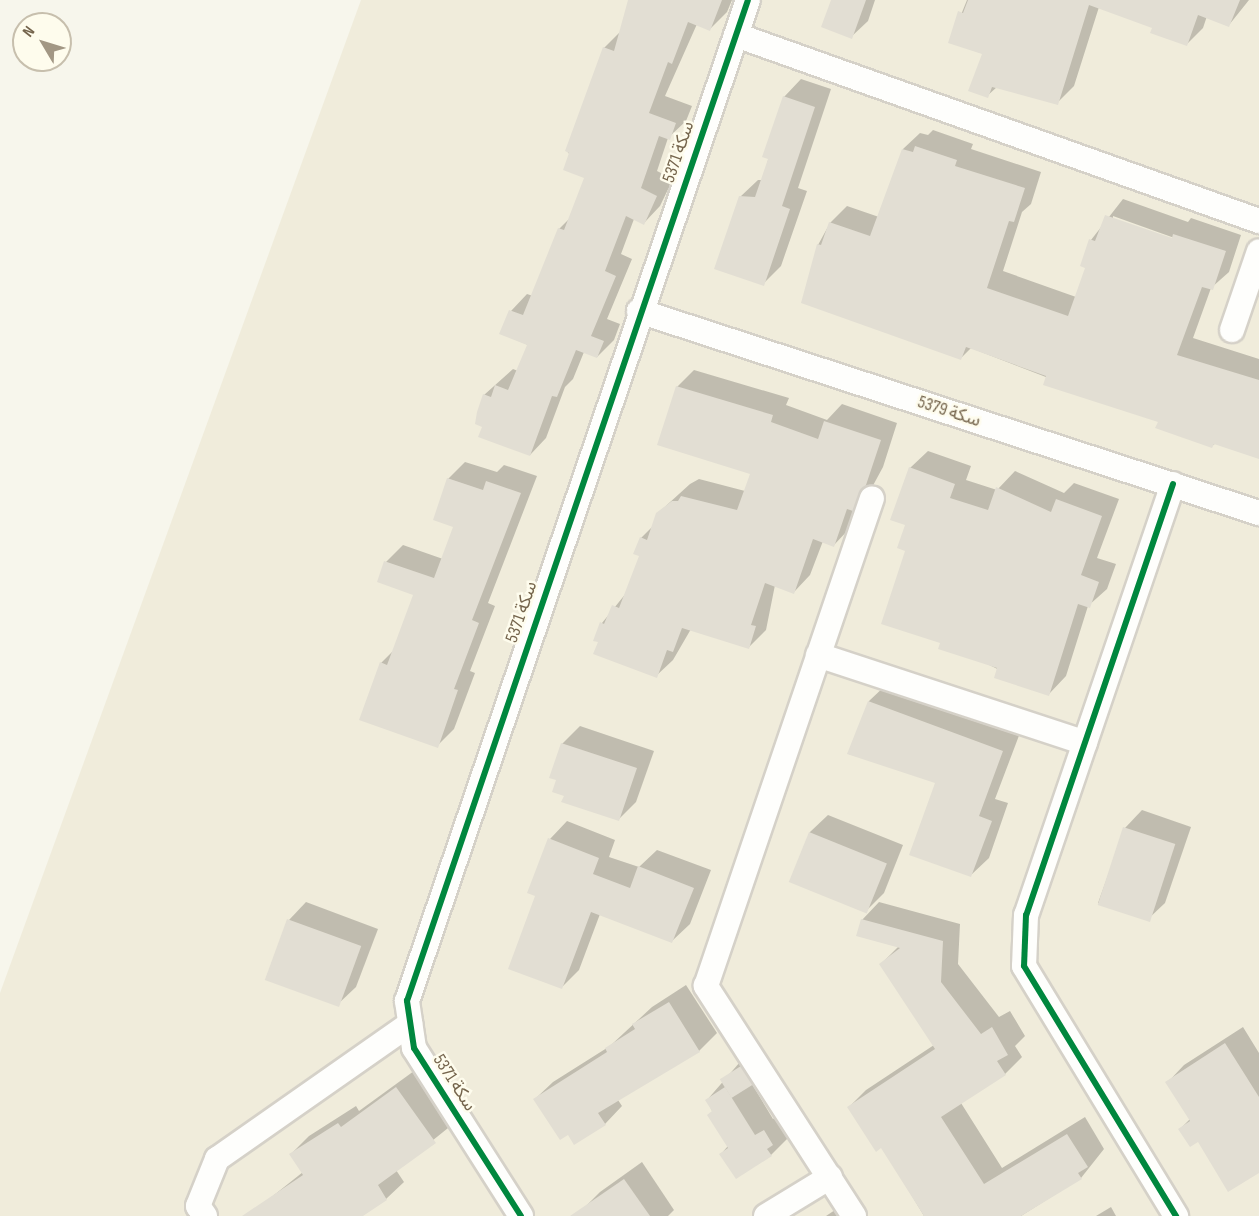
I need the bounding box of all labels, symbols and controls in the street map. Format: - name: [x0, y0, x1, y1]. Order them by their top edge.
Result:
- north arrow: [12, 12, 72, 72]
- text: N: [19, 23, 39, 41]
- street label: سكة 5371: [659, 119, 699, 185]
- street label: سكة 5379: [915, 392, 983, 432]
- street label: سكة 5371: [502, 579, 542, 645]
- street label: سكة 5371: [428, 1051, 480, 1115]

